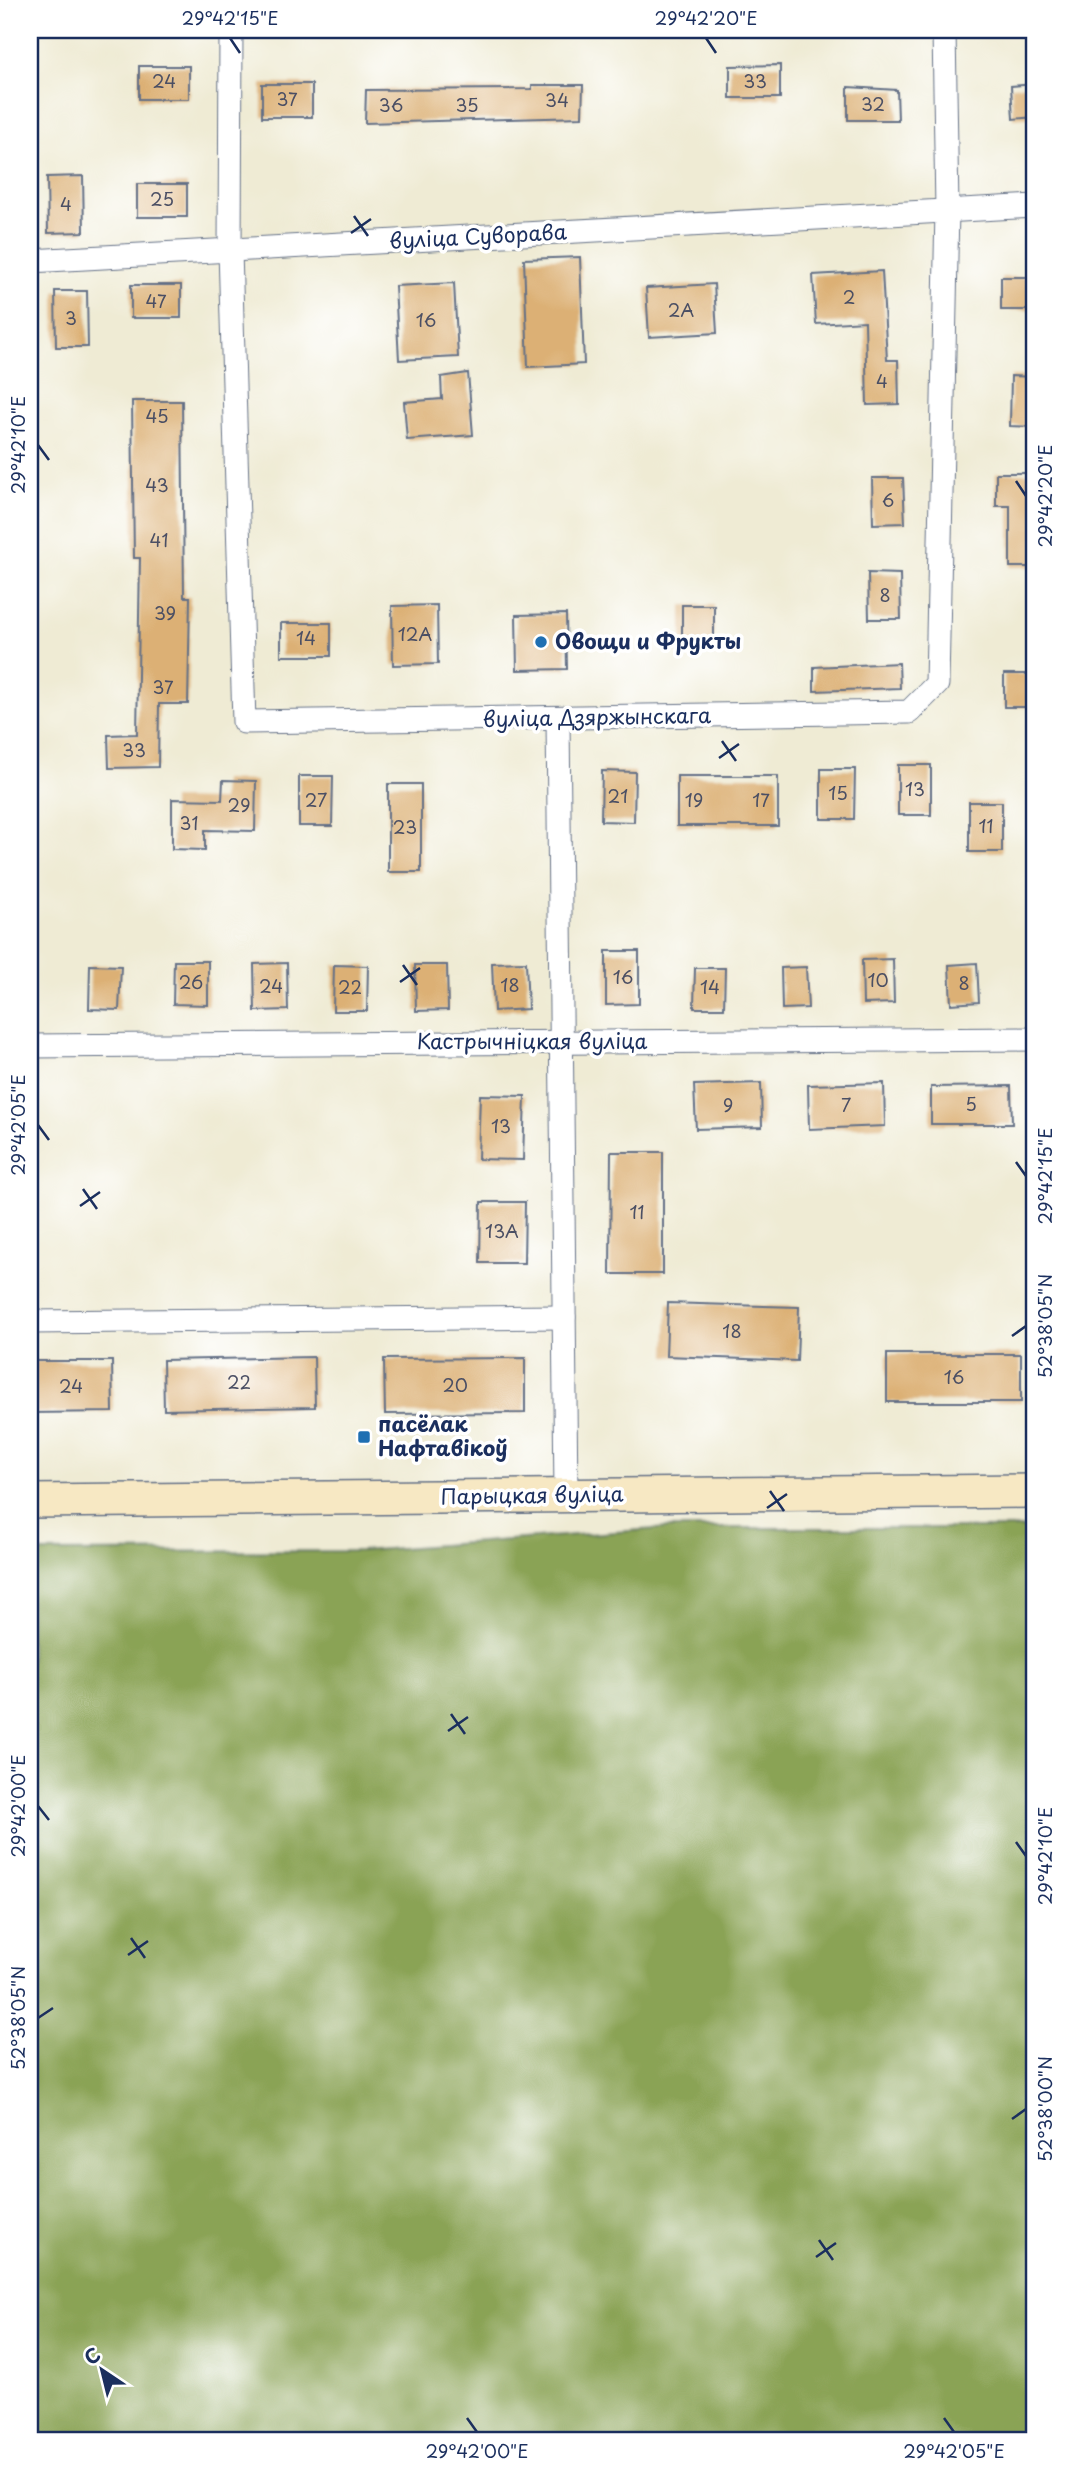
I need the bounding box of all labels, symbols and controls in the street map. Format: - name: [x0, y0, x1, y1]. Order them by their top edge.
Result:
- text: 29°42'15"E: [181, 4, 279, 31]
- text: 29°42'20"E: [655, 4, 757, 31]
- house number: 24: [152, 67, 176, 94]
- house number: 33: [743, 67, 767, 94]
- house number: 37: [276, 85, 298, 112]
- house number: 34: [545, 86, 569, 113]
- house number: 32: [861, 90, 885, 117]
- house number: 36: [379, 91, 403, 118]
- house number: 35: [455, 91, 479, 118]
- house number: 25: [150, 185, 174, 212]
- house number: 4: [60, 190, 72, 217]
- street label: вуліца Суворава: [388, 214, 568, 256]
- house number: 2: [843, 283, 855, 310]
- house number: 47: [145, 287, 167, 314]
- house number: 2А: [668, 296, 694, 323]
- house number: 3: [65, 304, 77, 331]
- house number: 16: [416, 306, 436, 333]
- house number: 4: [876, 367, 888, 394]
- text: 29°42'10"E: [4, 396, 31, 494]
- house number: 45: [146, 402, 169, 429]
- text: 29°42'20"E: [1031, 445, 1058, 547]
- house number: 43: [145, 471, 169, 498]
- house number: 6: [882, 486, 894, 513]
- house number: 41: [150, 526, 168, 553]
- house number: 8: [879, 581, 891, 608]
- house number: 39: [154, 599, 176, 626]
- house number: 12А: [398, 620, 433, 647]
- house number: 14: [296, 624, 316, 651]
- place label: Овощи и Фрукты: [555, 624, 741, 656]
- marker: Овощи и Фрукты: [533, 634, 549, 650]
- house number: 37: [152, 673, 174, 700]
- street label: вуліца Дзяржынскага: [483, 698, 712, 734]
- house number: 33: [122, 736, 146, 763]
- house number: 13: [905, 775, 925, 802]
- house number: 15: [828, 779, 848, 806]
- house number: 21: [608, 782, 628, 809]
- house number: 27: [305, 786, 327, 813]
- house number: 19: [685, 786, 703, 813]
- house number: 17: [752, 786, 770, 813]
- house number: 29: [228, 791, 250, 818]
- house number: 31: [180, 809, 198, 836]
- house number: 11: [978, 812, 994, 839]
- house number: 23: [393, 813, 417, 840]
- house number: 16: [613, 963, 633, 990]
- house number: 10: [867, 966, 889, 993]
- house number: 26: [179, 968, 203, 995]
- house number: 8: [958, 969, 970, 996]
- house number: 18: [500, 971, 520, 998]
- house number: 24: [259, 972, 283, 999]
- house number: 22: [338, 973, 362, 1000]
- house number: 14: [700, 973, 720, 1000]
- street label: Кастрычніцкая вуліца: [417, 1024, 648, 1056]
- text: 29°42'05"E: [4, 1074, 31, 1176]
- house number: 5: [965, 1090, 977, 1117]
- house number: 9: [723, 1091, 733, 1118]
- house number: 7: [841, 1091, 851, 1118]
- house number: 13: [491, 1112, 511, 1139]
- text: 29°42'15"E: [1031, 1127, 1058, 1225]
- house number: 11: [629, 1198, 645, 1225]
- house number: 13А: [485, 1217, 519, 1244]
- text: 52°38'05"N: [1031, 1274, 1058, 1378]
- house number: 18: [722, 1317, 742, 1344]
- house number: 16: [944, 1363, 964, 1390]
- house number: 22: [227, 1368, 251, 1395]
- house number: 20: [442, 1371, 468, 1398]
- house number: 24: [59, 1372, 83, 1399]
- place label: пасёлак Нафтавікоў: [378, 1407, 508, 1463]
- marker: пасёлак Нафтавікоў: [356, 1429, 372, 1445]
- street label: Парыцкая вуліца: [440, 1476, 624, 1512]
- text: 29°42'00"E: [4, 1754, 31, 1858]
- text: 29°42'10"E: [1031, 1807, 1058, 1905]
- text: 52°38'05"N: [4, 1966, 31, 2070]
- text: 52°38'00"N: [1031, 2056, 1058, 2162]
- north arrow: [66, 2334, 136, 2404]
- text: С: [78, 2340, 106, 2371]
- text: 29°42'00"E: [425, 2437, 529, 2464]
- text: 29°42'05"E: [903, 2437, 1005, 2464]

